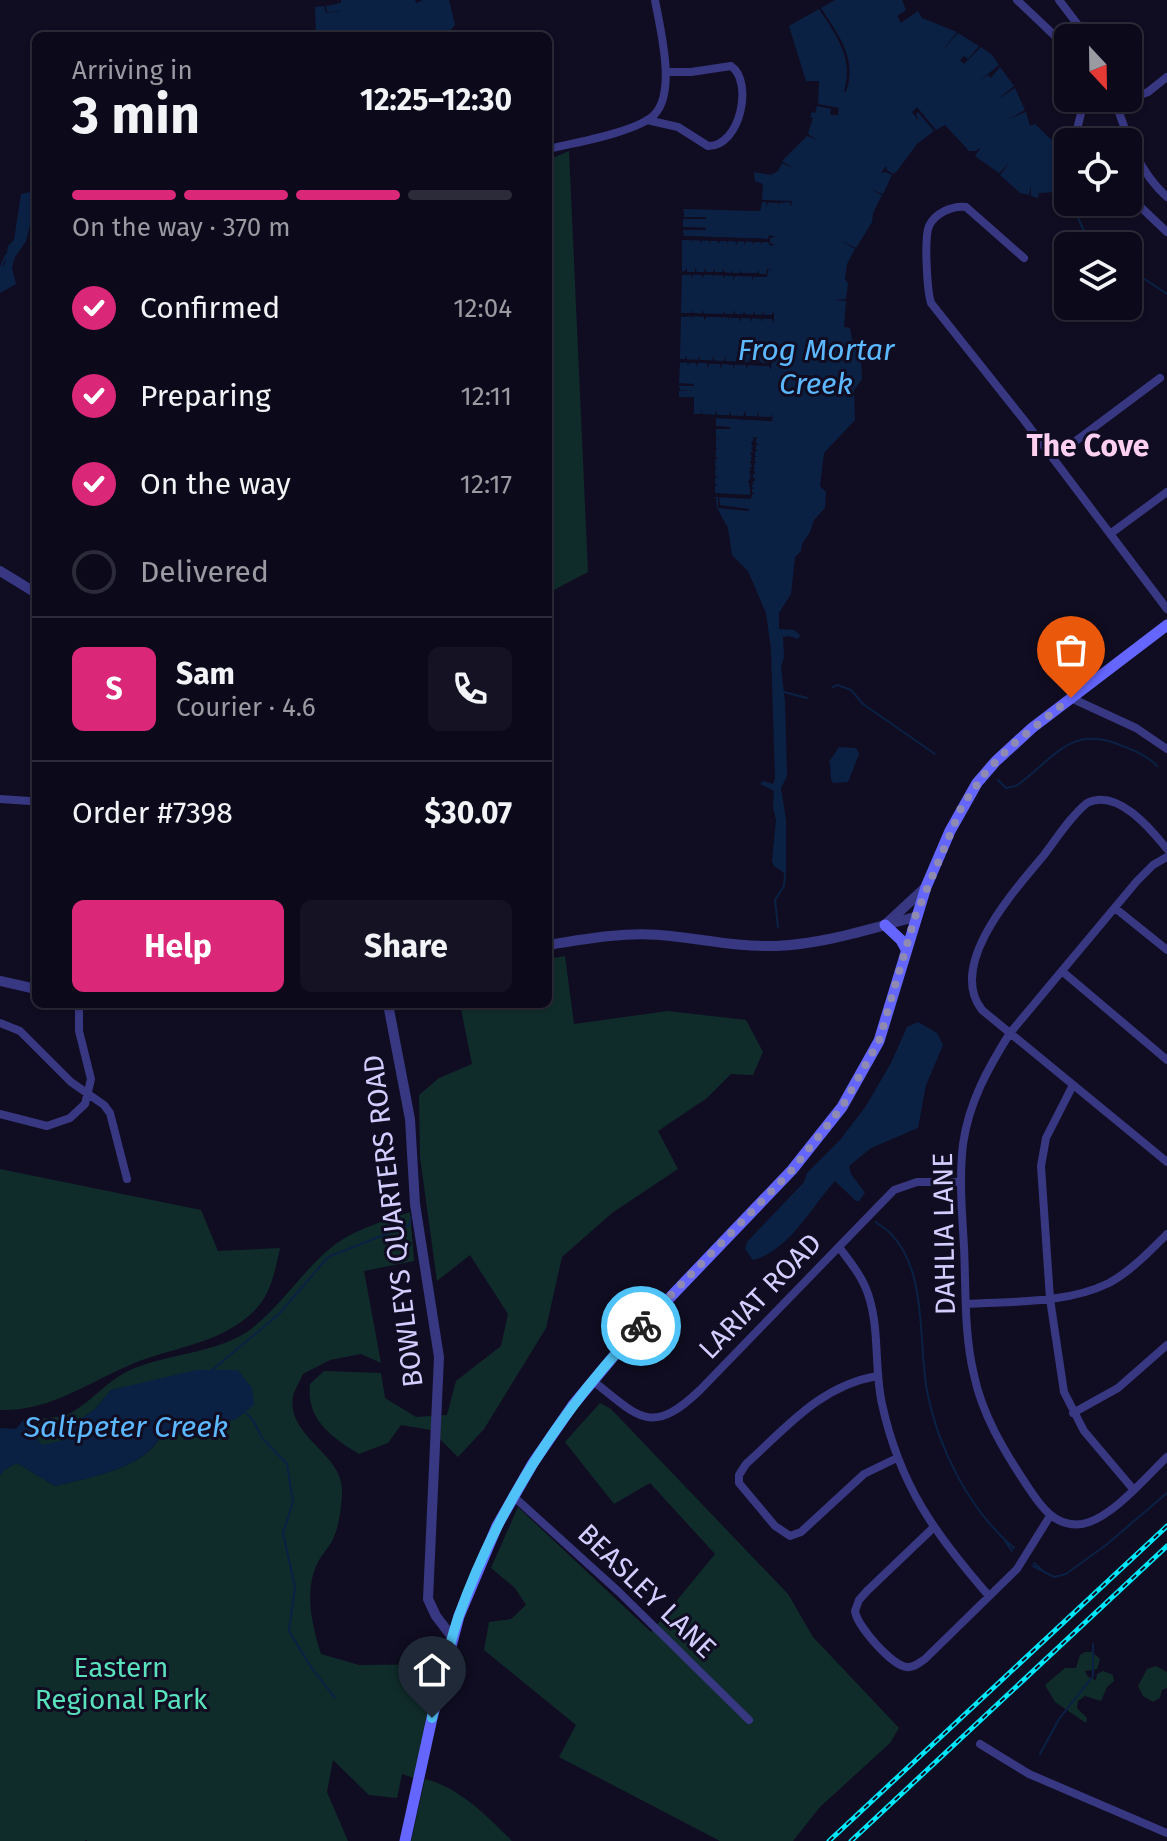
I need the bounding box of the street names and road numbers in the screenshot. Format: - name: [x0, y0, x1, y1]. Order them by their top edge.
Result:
- street label: BOWLEYS QUARTERS ROAD: [356, 1053, 430, 1389]
- street label: DAHLIA LANE: [926, 1152, 962, 1316]
- street label: LARIAT ROAD: [692, 1226, 828, 1366]
- street label: BEASLEY LANE: [571, 1517, 723, 1665]

